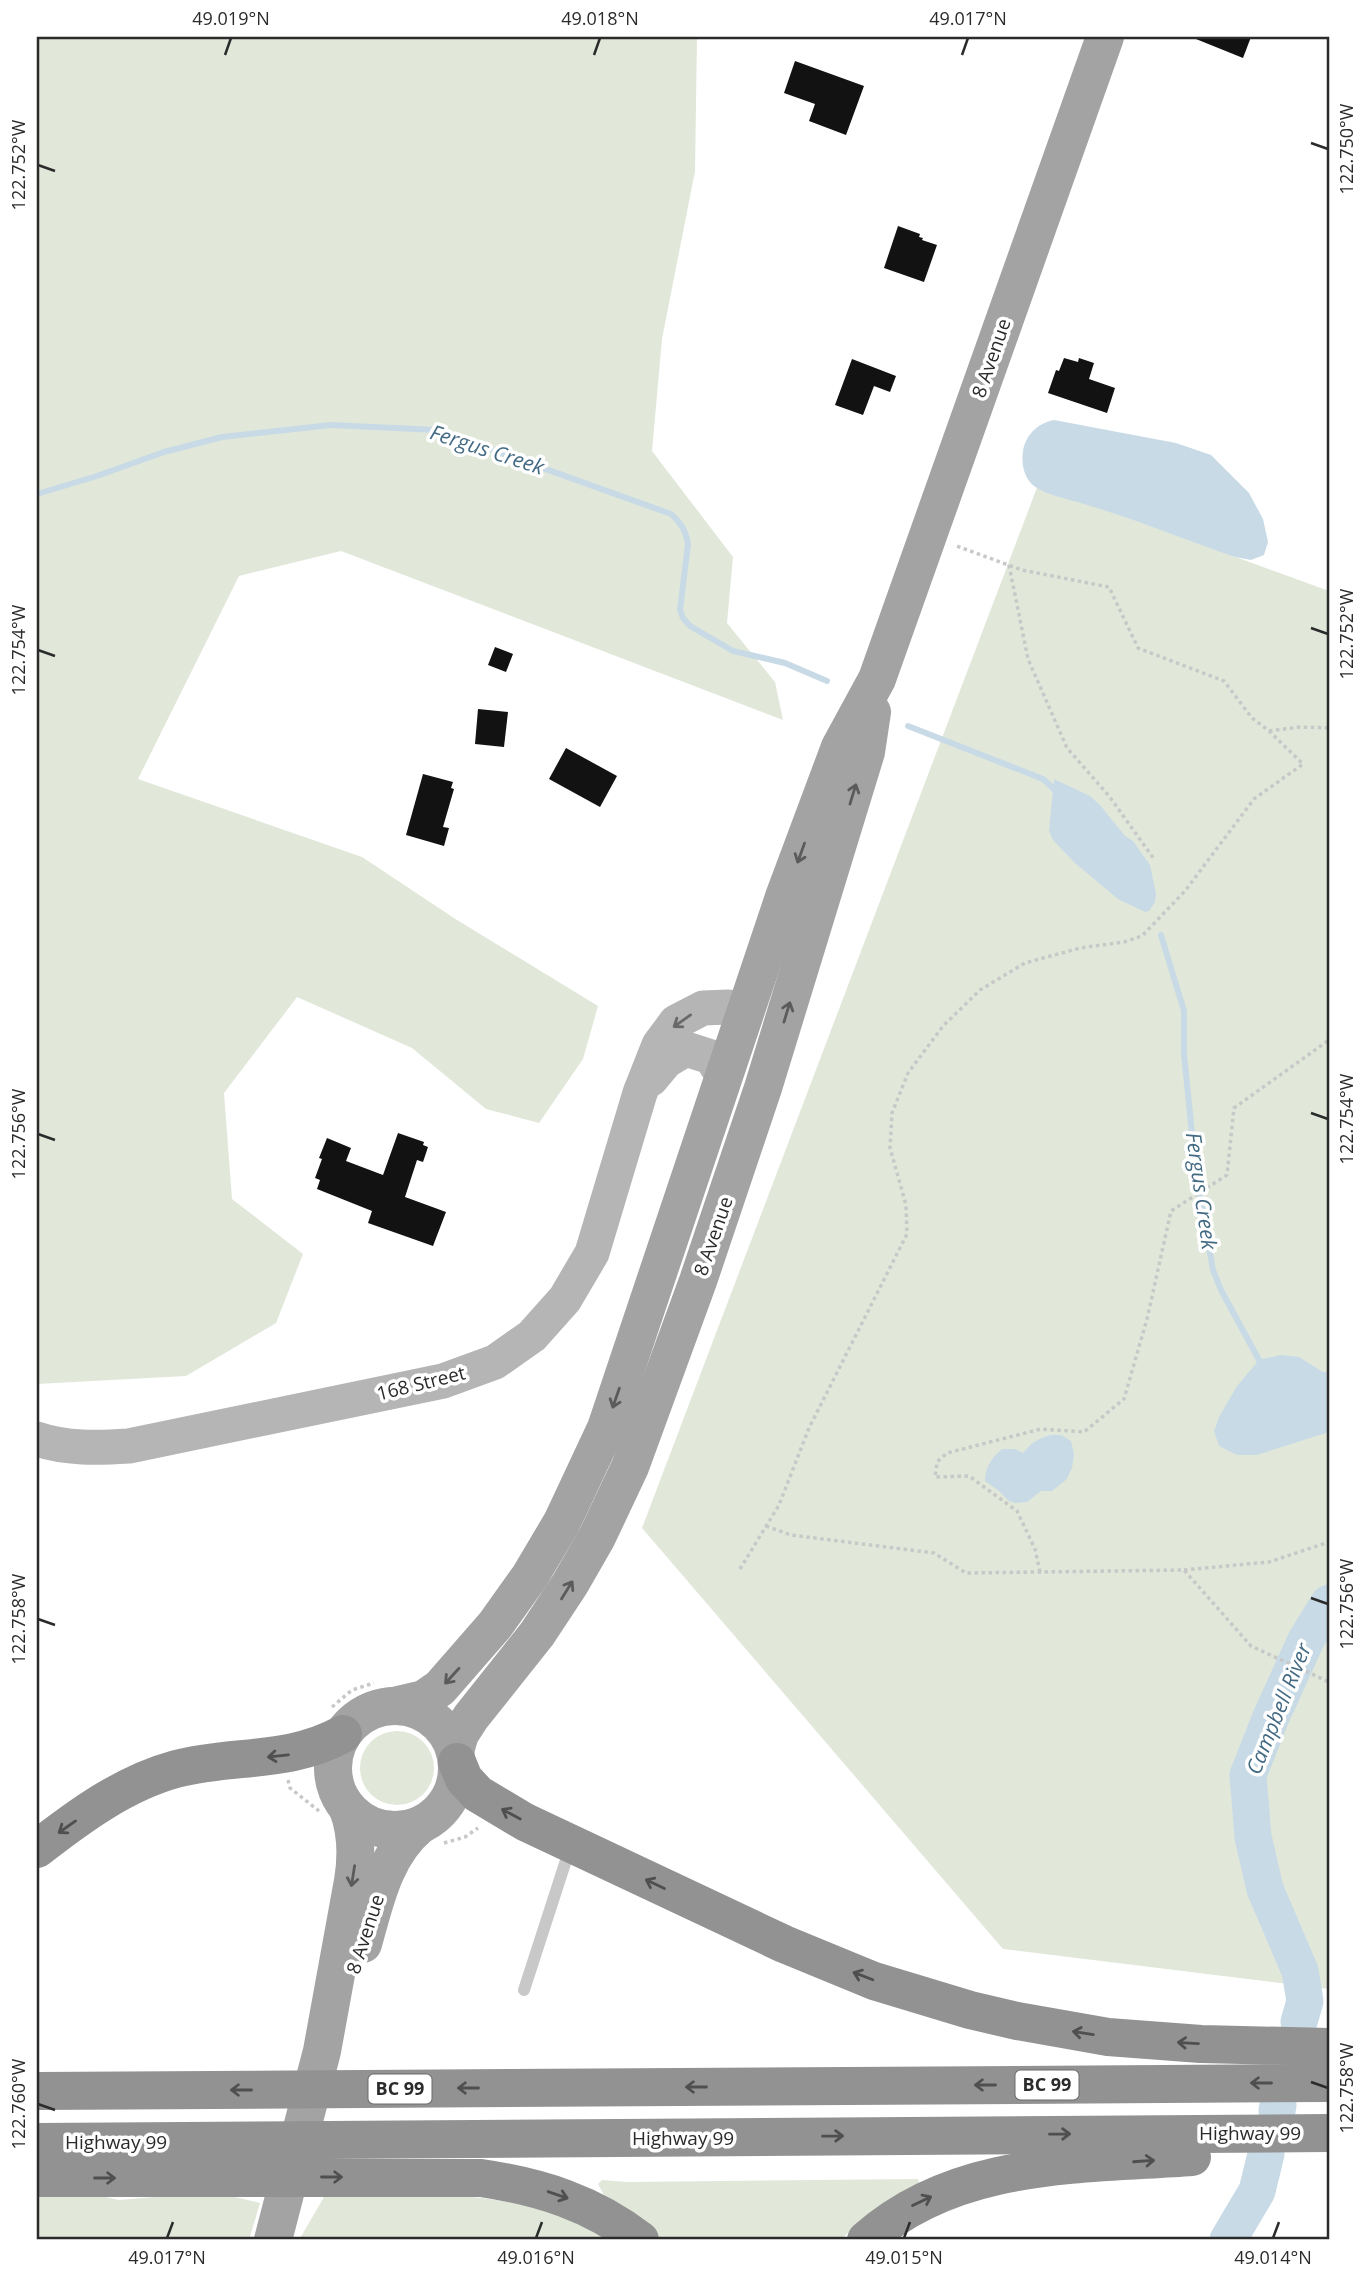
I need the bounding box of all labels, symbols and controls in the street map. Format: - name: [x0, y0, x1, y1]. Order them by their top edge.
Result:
- text: 49.019°N: [192, 6, 270, 30]
- text: 49.018°N: [561, 6, 639, 30]
- text: 49.017°N: [929, 6, 1007, 30]
- text: 122.750°W: [1334, 103, 1358, 194]
- text: 122.752°W: [6, 119, 30, 210]
- street label: 8 Avenue: [965, 315, 1017, 401]
- water label: Fergus Creek: [427, 417, 549, 481]
- text: 122.752°W: [1334, 588, 1358, 679]
- text: 122.754°W: [6, 604, 30, 695]
- one-way arrow: [848, 784, 861, 806]
- one-way arrow: [794, 842, 806, 864]
- one-way arrow: [781, 1001, 794, 1023]
- one-way arrow: [673, 1014, 692, 1028]
- text: 122.754°W: [1334, 1073, 1358, 1164]
- text: 122.756°W: [6, 1088, 30, 1179]
- water label: Fergus Creek: [1180, 1130, 1224, 1252]
- street label: 8 Avenue: [687, 1193, 739, 1279]
- street label: 168 Street: [374, 1359, 468, 1407]
- one-way arrow: [609, 1387, 622, 1409]
- text: 122.756°W: [1334, 1558, 1358, 1649]
- text: 122.758°W: [6, 1573, 30, 1664]
- one-way arrow: [560, 1580, 574, 1600]
- water label: Campbell River: [1239, 1638, 1317, 1778]
- one-way arrow: [443, 1667, 460, 1684]
- one-way arrow: [268, 1749, 290, 1762]
- one-way arrow: [501, 1807, 522, 1820]
- one-way arrow: [58, 1820, 77, 1834]
- one-way arrow: [346, 1864, 359, 1887]
- one-way arrow: [645, 1876, 666, 1890]
- street label: 8 Avenue: [340, 1891, 390, 1977]
- one-way arrow: [852, 1969, 874, 1982]
- one-way arrow: [1072, 2026, 1095, 2039]
- one-way arrow: [1176, 2037, 1199, 2050]
- text: 122.758°W: [1334, 2042, 1358, 2133]
- text: 122.760°W: [6, 2058, 30, 2149]
- road number: BC 99: [1016, 2070, 1078, 2099]
- road number: BC 99: [368, 2074, 432, 2104]
- one-way arrow: [1250, 2076, 1273, 2090]
- one-way arrow: [973, 2078, 996, 2092]
- one-way arrow: [685, 2080, 708, 2094]
- one-way arrow: [457, 2081, 480, 2095]
- one-way arrow: [230, 2083, 253, 2096]
- street label: Highway 99: [1199, 2120, 1301, 2146]
- street label: Highway 99: [632, 2125, 734, 2151]
- one-way arrow: [1048, 2128, 1071, 2141]
- street label: Highway 99: [65, 2129, 167, 2155]
- one-way arrow: [821, 2130, 844, 2143]
- one-way arrow: [1132, 2154, 1155, 2167]
- one-way arrow: [321, 2170, 344, 2184]
- one-way arrow: [93, 2171, 116, 2185]
- one-way arrow: [547, 2189, 569, 2202]
- one-way arrow: [911, 2194, 932, 2208]
- text: 49.017°N: [128, 2245, 206, 2269]
- text: 49.016°N: [497, 2245, 575, 2269]
- text: 49.015°N: [865, 2245, 943, 2269]
- text: 49.014°N: [1234, 2245, 1312, 2269]

